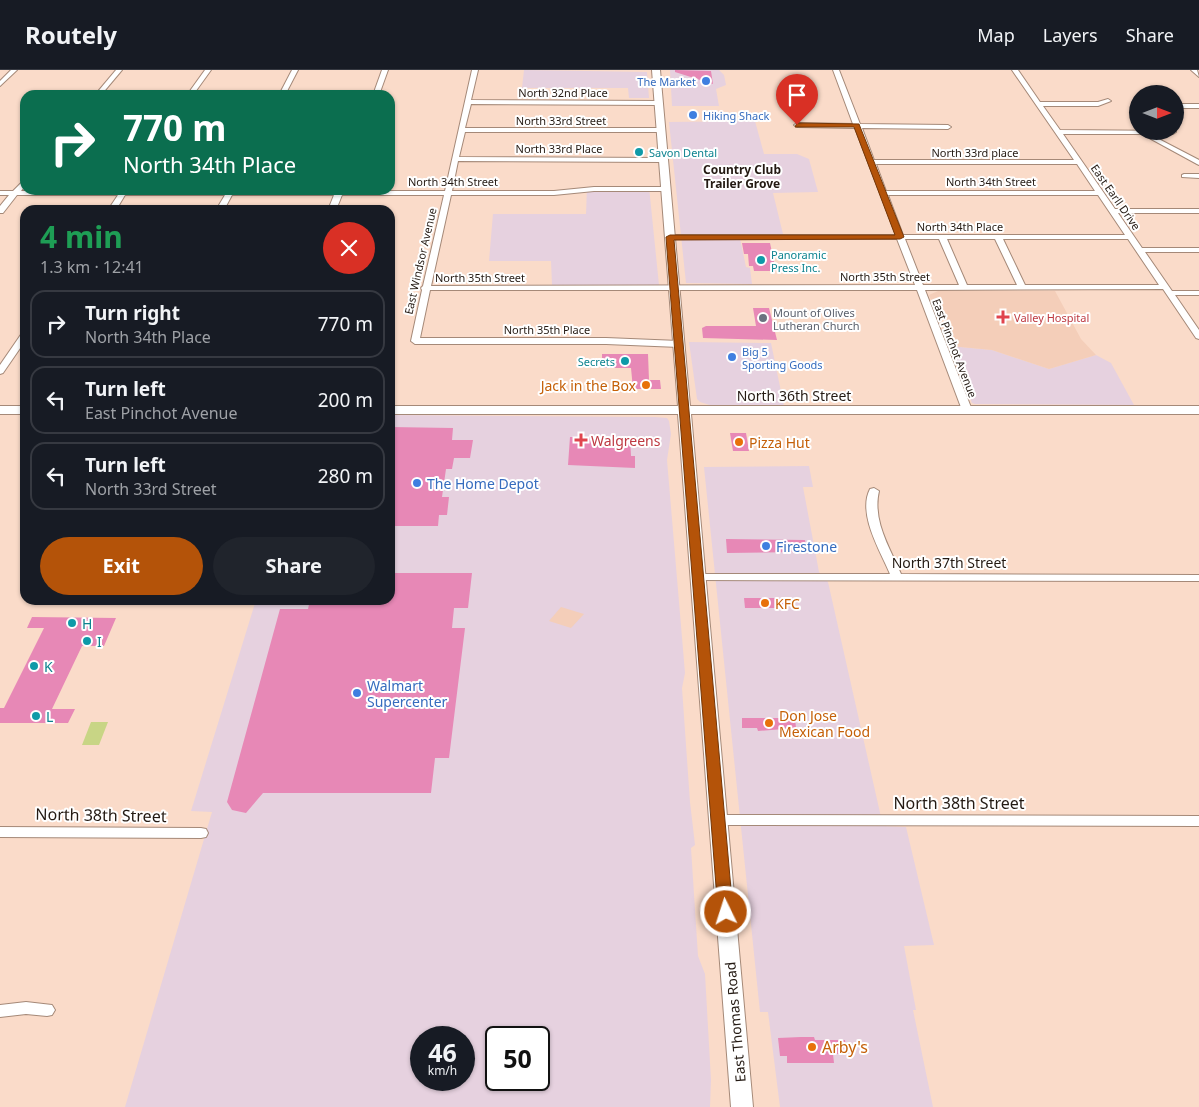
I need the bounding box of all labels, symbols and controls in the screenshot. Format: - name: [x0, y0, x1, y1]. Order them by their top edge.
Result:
- text: Routely: [25, 18, 117, 51]
- text: Map: [977, 23, 1015, 47]
- text: Layers: [1043, 23, 1098, 47]
- text: Share: [1126, 23, 1174, 47]
- place label: The Market: [637, 74, 696, 89]
- pin: [776, 74, 818, 125]
- marker: The Market: [700, 75, 712, 87]
- icon: arrive: [783, 81, 811, 109]
- street label: North 32nd Place: [518, 85, 608, 100]
- north arrow: [1129, 85, 1184, 140]
- map controls: [1129, 85, 1184, 140]
- text: 770 m: [123, 104, 226, 151]
- place label: Hiking Shack: [703, 108, 769, 123]
- marker: Hiking Shack: [687, 109, 699, 121]
- icon: right: [40, 110, 105, 175]
- street label: North 33rd Street: [516, 113, 606, 128]
- street label: North 33rd Place: [516, 141, 602, 156]
- place label: Savon Dental: [649, 145, 717, 160]
- street label: North 33rd place: [932, 145, 1018, 160]
- marker: Savon Dental: [633, 146, 645, 158]
- text: North 34th Place: [123, 149, 296, 179]
- district label: Country Club Trailer Grove: [703, 161, 781, 192]
- street label: East Earll Drive: [1088, 161, 1144, 233]
- street label: North 34th Street: [408, 174, 498, 189]
- street label: North 34th Street: [946, 174, 1036, 189]
- street label: East Windsor Avenue: [400, 206, 440, 316]
- text: 4 min: [40, 216, 123, 257]
- street label: North 34th Place: [917, 219, 1003, 234]
- button: close: [323, 222, 375, 274]
- place label: Panoramic Press Inc.: [771, 247, 826, 275]
- marker: Panoramic Press Inc.: [755, 254, 767, 266]
- text: 1.3 km · 12:41: [40, 256, 144, 278]
- street label: North 35th Street: [840, 269, 930, 284]
- street label: North 35th Street: [435, 270, 525, 285]
- street label: East Pinchot Avenue: [929, 296, 981, 400]
- text: Turn right: [85, 300, 180, 326]
- place label: Mount of Olives Lutheran Church: [773, 305, 860, 333]
- icon: right: [42, 310, 70, 338]
- marker: Valley Hospital: [996, 310, 1010, 324]
- place label: Valley Hospital: [1014, 310, 1089, 325]
- text: 770 m: [318, 311, 373, 337]
- marker: Mount of Olives Lutheran Church: [757, 312, 769, 324]
- street label: North 35th Place: [504, 322, 590, 337]
- text: North 34th Place: [85, 326, 211, 348]
- place label: Big 5 Sporting Goods: [742, 344, 823, 372]
- marker: Big 5 Sporting Goods: [726, 351, 738, 363]
- place label: Secrets: [578, 354, 615, 369]
- marker: Secrets: [619, 355, 631, 367]
- text: Turn left: [85, 376, 166, 402]
- place label: Jack in the Box: [539, 376, 637, 395]
- marker: Jack in the Box: [640, 379, 652, 391]
- icon: left: [42, 386, 70, 414]
- street label: North 36th Street: [737, 386, 851, 405]
- text: 200 m: [318, 387, 373, 413]
- text: East Pinchot Avenue: [85, 402, 238, 424]
- place label: Walgreens: [591, 431, 661, 450]
- place label: Pizza Hut: [749, 433, 810, 452]
- marker: Walgreens: [575, 434, 587, 446]
- marker: Pizza Hut: [733, 436, 745, 448]
- text: Turn left: [85, 452, 166, 478]
- icon: left: [42, 462, 70, 490]
- text: 280 m: [318, 463, 373, 489]
- place label: The Home Depot: [427, 474, 539, 493]
- marker: The Home Depot: [411, 477, 423, 489]
- text: North 33rd Street: [85, 478, 217, 500]
- button: Exit: [40, 537, 203, 595]
- button: Share: [213, 537, 375, 595]
- place label: Firestone: [776, 537, 837, 556]
- marker: Firestone: [760, 540, 772, 552]
- street label: North 37th Street: [892, 553, 1006, 572]
- place label: KFC: [775, 594, 800, 613]
- marker: KFC: [759, 597, 771, 609]
- place label: H: [82, 614, 92, 633]
- marker: H: [66, 617, 78, 629]
- place label: I: [97, 632, 102, 651]
- marker: I: [81, 635, 93, 647]
- place label: K: [44, 657, 53, 676]
- marker: K: [28, 660, 40, 672]
- place label: Walmart Supercenter: [367, 676, 448, 711]
- marker: Walmart Supercenter: [351, 687, 363, 699]
- place label: Don Jose Mexican Food: [779, 706, 870, 741]
- place label: L: [46, 707, 53, 726]
- marker: L: [30, 710, 42, 722]
- marker: Don Jose Mexican Food: [763, 717, 775, 729]
- street label: North 38th Street: [893, 792, 1025, 814]
- street label: North 38th Street: [35, 803, 167, 827]
- position arrow: [699, 885, 751, 937]
- street label: East Thomas Road: [720, 961, 750, 1083]
- speed limit sign: 50: [485, 1026, 550, 1091]
- text: 46: [428, 1035, 457, 1069]
- place label: Arby's: [822, 1036, 868, 1058]
- marker: Arby's: [806, 1041, 818, 1053]
- text: km/h: [428, 1062, 457, 1079]

